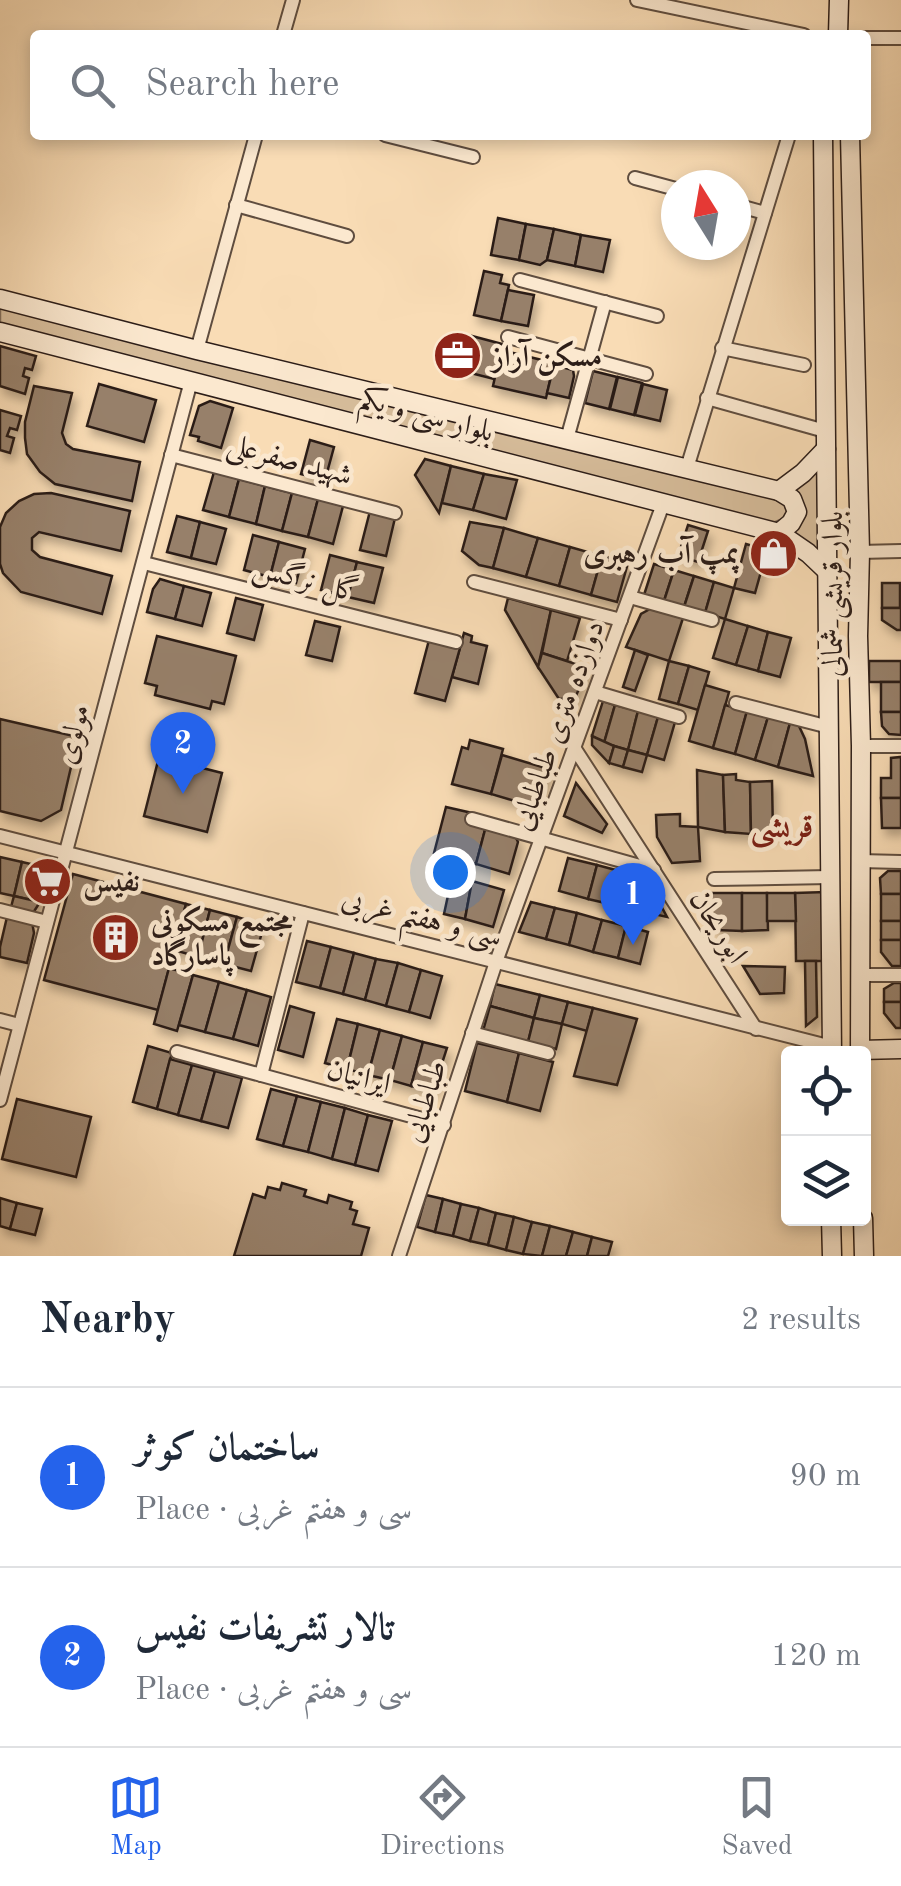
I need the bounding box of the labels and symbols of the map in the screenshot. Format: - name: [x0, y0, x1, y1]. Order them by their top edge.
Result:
- north arrow: [661, 170, 751, 260]
- office icon: مسکن آراز: [431, 330, 483, 382]
- place label: مسکن آراز: [489, 338, 602, 376]
- street label: بلوار سی و یکم: [353, 381, 497, 459]
- street label: شهید صفرعلی: [222, 430, 355, 497]
- street label: بلوار قریشی شمالی: [819, 511, 853, 677]
- shop icon: پمپ آب رهبری: [748, 527, 800, 579]
- place label: پمپ آب رهبری: [583, 535, 740, 575]
- street label: گل نرگس: [248, 548, 363, 612]
- street label: دوازده متری طباطبایی: [507, 617, 614, 836]
- street label: مولوی: [52, 701, 98, 768]
- pin: 2: [150, 712, 216, 794]
- district label: قریشی: [751, 813, 813, 849]
- your location: [425, 847, 476, 898]
- supermarket icon: نفیس: [22, 855, 74, 907]
- pin: 1: [600, 862, 666, 945]
- place label: نفیس: [83, 868, 140, 902]
- street label: سی و هفتم غربی: [335, 885, 505, 965]
- street label: ابوریحان: [681, 885, 752, 970]
- place label: مجتمع مسکونی پاسارگاد: [150, 905, 293, 977]
- building icon: مجتمع مسکونی پاسارگاد: [90, 912, 142, 964]
- street label: ایرانیان: [323, 1055, 394, 1101]
- street label: طباطبایی: [399, 1057, 456, 1147]

